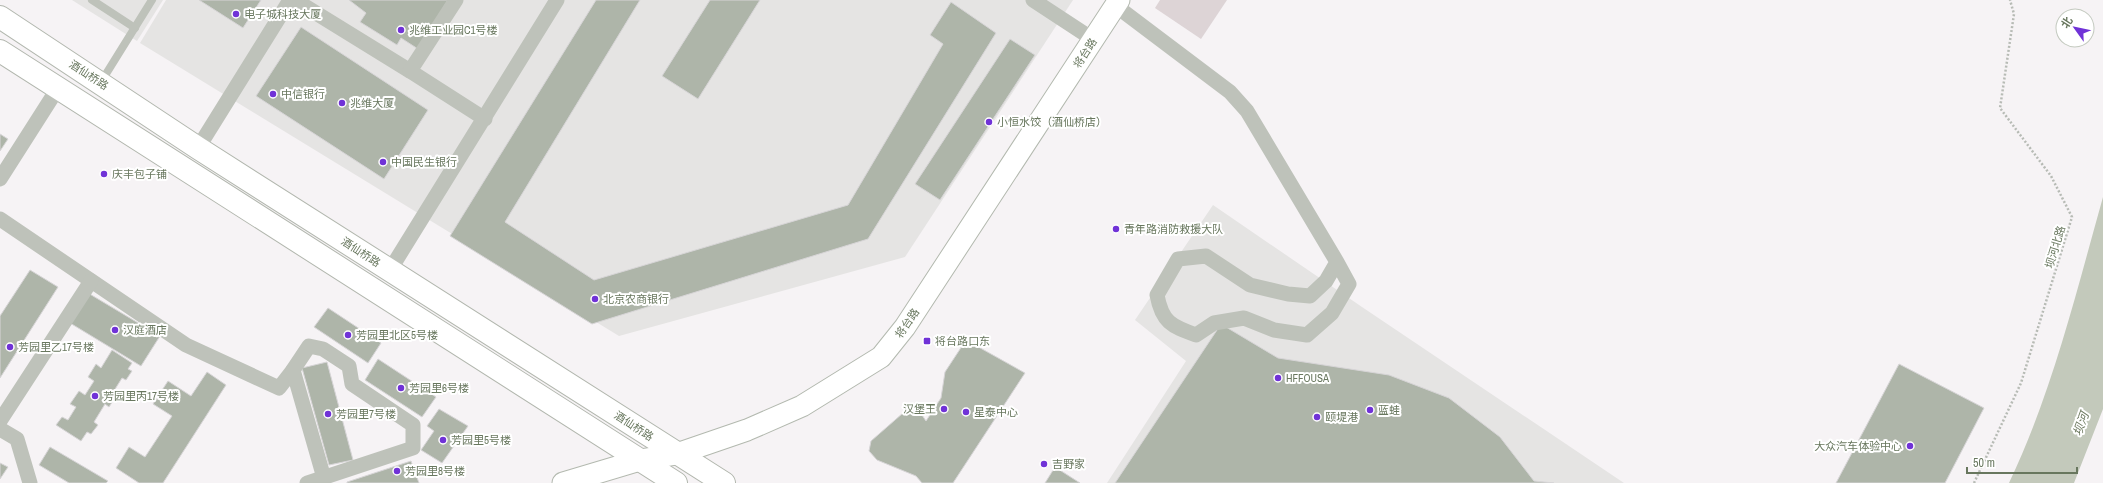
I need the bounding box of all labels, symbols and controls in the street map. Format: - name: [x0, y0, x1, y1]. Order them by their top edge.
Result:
- place label: 电子城科技大厦: [244, 7, 321, 21]
- north arrow: [2055, 8, 2095, 48]
- marker: 电子城科技大厦: [231, 9, 241, 19]
- text: 北: [2058, 14, 2075, 31]
- place label: 兆维工业园C1号楼: [409, 23, 498, 37]
- marker: 兆维工业园C1号楼: [396, 25, 406, 35]
- street label: 将台路: [1070, 35, 1100, 71]
- street label: 酒仙桥路: [67, 57, 111, 93]
- place label: 中信银行: [281, 87, 325, 101]
- marker: 中信银行: [268, 89, 278, 99]
- place label: 兆维大厦: [350, 96, 394, 110]
- marker: 兆维大厦: [337, 98, 347, 108]
- place label: 小恒水饺（酒仙桥店）: [997, 115, 1107, 129]
- marker: 小恒水饺（酒仙桥店）: [984, 117, 994, 127]
- place label: 中国民生银行: [391, 155, 457, 169]
- marker: 中国民生银行: [378, 157, 388, 167]
- place label: 庆丰包子铺: [112, 167, 167, 181]
- marker: 庆丰包子铺: [99, 169, 109, 179]
- place label: 青年路消防救援大队: [1124, 222, 1223, 236]
- marker: 青年路消防救援大队: [1111, 224, 1121, 234]
- street label: 坝河北路: [2042, 224, 2068, 270]
- street label: 酒仙桥路: [339, 234, 383, 270]
- place label: 北京农商银行: [603, 292, 669, 306]
- marker: 北京农商银行: [590, 294, 600, 304]
- street label: 将台路: [892, 305, 922, 341]
- place label: 汉庭酒店: [123, 323, 167, 337]
- marker: 汉庭酒店: [110, 325, 120, 335]
- place label: 芳园里北区5号楼: [356, 328, 438, 342]
- marker: 芳园里北区5号楼: [343, 330, 353, 340]
- place label: 将台路口东: [935, 334, 990, 348]
- marker: 将台路口东: [922, 336, 932, 346]
- place label: 芳园里乙17号楼: [18, 340, 94, 354]
- marker: 芳园里乙17号楼: [5, 342, 15, 352]
- place label: HFFOUSA: [1286, 371, 1330, 385]
- marker: HFFOUSA: [1273, 373, 1283, 383]
- place label: 芳园里6号楼: [409, 381, 469, 395]
- marker: 芳园里6号楼: [396, 383, 406, 393]
- place label: 芳园里丙17号楼: [103, 389, 179, 403]
- marker: 芳园里丙17号楼: [90, 391, 100, 401]
- place label: 汉堡王: [903, 402, 936, 416]
- place label: 蓝蛙: [1378, 403, 1400, 417]
- marker: 汉堡王: [939, 404, 949, 414]
- place label: 星泰中心: [974, 405, 1018, 419]
- marker: 蓝蛙: [1365, 405, 1375, 415]
- place label: 芳园里7号楼: [336, 407, 396, 421]
- marker: 星泰中心: [961, 407, 971, 417]
- street label: 酒仙桥路: [612, 408, 656, 444]
- water label: 坝河: [2069, 408, 2093, 438]
- marker: 芳园里7号楼: [323, 409, 333, 419]
- place label: 颐堤港: [1325, 410, 1358, 424]
- marker: 颐堤港: [1312, 412, 1322, 422]
- place label: 芳园里5号楼: [451, 433, 511, 447]
- marker: 芳园里5号楼: [438, 435, 448, 445]
- place label: 大众汽车体验中心: [1814, 439, 1902, 453]
- marker: 大众汽车体验中心: [1905, 441, 1915, 451]
- scale bar: [1967, 449, 2077, 475]
- text: 50 m: [1973, 455, 1995, 471]
- place label: 吉野家: [1052, 457, 1085, 471]
- marker: 吉野家: [1039, 459, 1049, 469]
- place label: 芳园里8号楼: [405, 464, 465, 478]
- marker: 芳园里8号楼: [392, 466, 402, 476]

